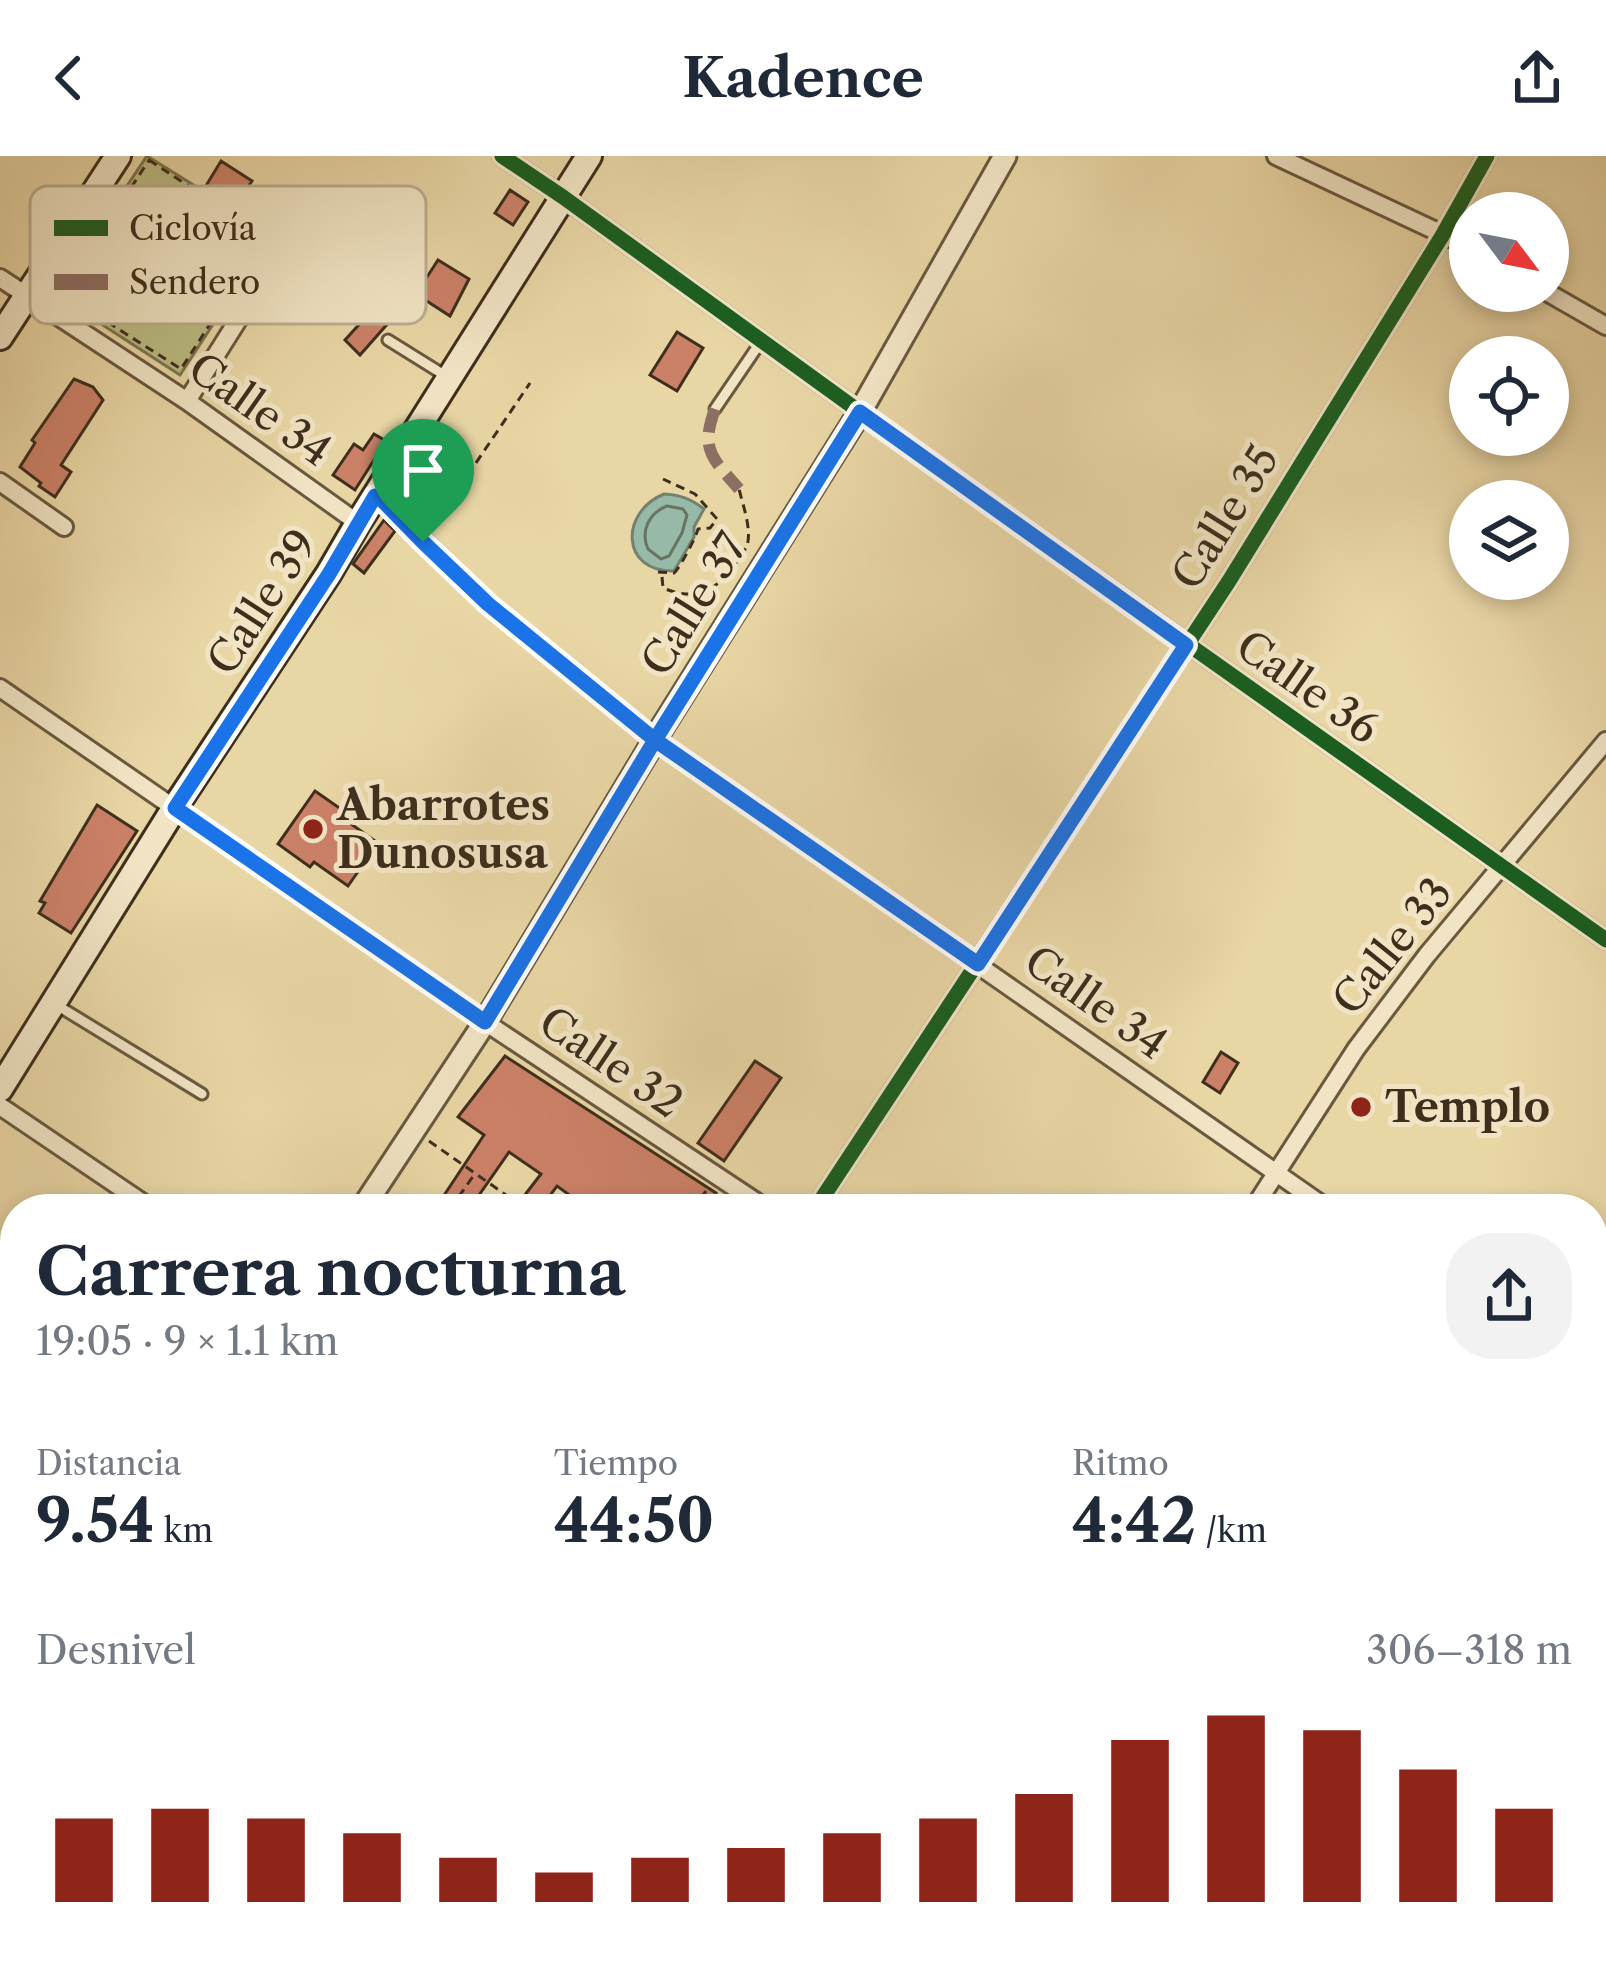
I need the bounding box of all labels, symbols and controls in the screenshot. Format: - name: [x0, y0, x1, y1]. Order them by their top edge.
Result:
- icon: back: [36, 45, 102, 111]
- text: Kadence: [682, 45, 924, 111]
- icon: share: [1504, 45, 1570, 111]
- legend: [30, 186, 426, 324]
- north arrow: [1449, 192, 1569, 312]
- map controls: [1449, 192, 1569, 600]
- text: Ciclovía: [129, 208, 257, 249]
- text: Sendero: [129, 262, 260, 303]
- button: locate: [1449, 336, 1569, 456]
- street label: Calle 34: [179, 341, 341, 477]
- pin: [372, 419, 474, 542]
- street label: Calle 35: [1161, 435, 1289, 599]
- icon: arrive: [390, 437, 456, 503]
- button: layers: [1449, 480, 1569, 600]
- street label: Calle 39: [196, 520, 328, 684]
- street label: Calle 37: [630, 523, 758, 685]
- street label: Calle 36: [1227, 619, 1389, 755]
- place label: Abarrotes Dunosusa: [336, 779, 550, 879]
- marker: Abarrotes Dunosusa: [300, 816, 326, 842]
- street label: Calle 33: [1321, 867, 1463, 1025]
- street label: Calle 34: [1015, 934, 1177, 1070]
- street label: Calle 32: [530, 995, 692, 1129]
- place label: Templo: [1385, 1081, 1550, 1133]
- marker: Templo: [1348, 1094, 1374, 1120]
- text: Carrera nocturna: [36, 1231, 626, 1312]
- button: share: [1446, 1233, 1572, 1359]
- text: 19:05 · 9 × 1.1 km: [36, 1317, 339, 1365]
- text: Distancia: [36, 1443, 181, 1484]
- text: Tiempo: [554, 1443, 678, 1484]
- text: Ritmo: [1072, 1443, 1169, 1484]
- text: 9.54: [36, 1484, 155, 1558]
- text: 44:50: [554, 1484, 714, 1558]
- text: 4:42: [1072, 1484, 1196, 1558]
- text: km: [155, 1510, 213, 1551]
- text: /km: [1196, 1510, 1267, 1551]
- text: Desnivel: [36, 1626, 196, 1674]
- text: 306–318 m: [1366, 1626, 1572, 1674]

